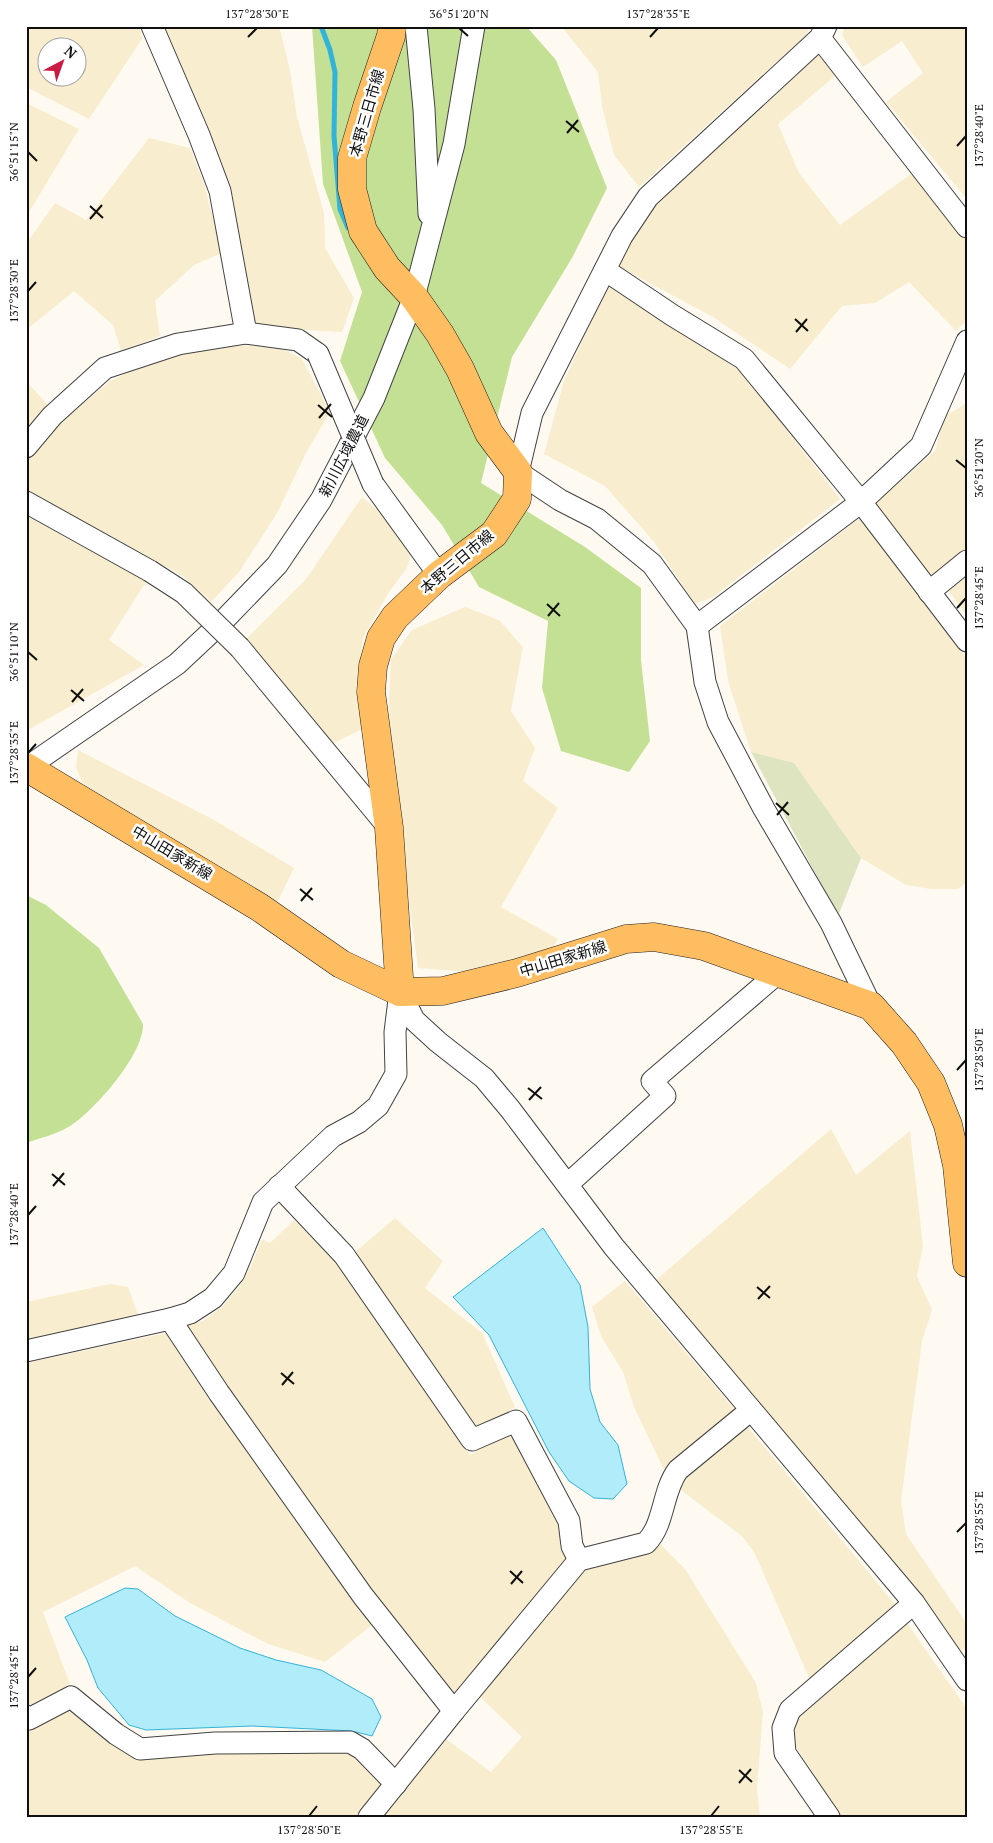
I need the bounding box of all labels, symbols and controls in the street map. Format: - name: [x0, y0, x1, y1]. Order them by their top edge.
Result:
- text: 137°28'30"E: [225, 6, 289, 21]
- text: 36°51'20"N: [429, 6, 489, 21]
- text: 137°28'35"E: [626, 6, 690, 21]
- north arrow: [38, 38, 88, 88]
- text: N: [61, 41, 81, 63]
- street label: 本野三日市線: [344, 67, 388, 159]
- text: 137°28'40"E: [971, 104, 986, 168]
- text: 36°51'15"N: [6, 122, 21, 182]
- text: 137°28'30"E: [6, 259, 21, 323]
- street label: 新川広域農道: [314, 411, 372, 500]
- text: 36°51'20"N: [971, 438, 986, 498]
- street label: 本野三日市線: [415, 525, 497, 598]
- text: 137°28'45"E: [971, 566, 986, 630]
- text: 36°51'10"N: [6, 622, 21, 682]
- text: 137°28'35"E: [6, 721, 21, 785]
- street label: 中山田家新線: [129, 820, 216, 884]
- street label: 中山田家新線: [517, 935, 609, 981]
- text: 137°28'50"E: [971, 1028, 986, 1092]
- text: 137°28'40"E: [6, 1183, 21, 1247]
- text: 137°28'55"E: [971, 1491, 986, 1555]
- text: 137°28'45"E: [6, 1645, 21, 1709]
- text: 137°28'50"E: [277, 1822, 341, 1837]
- text: 137°28'55"E: [679, 1822, 743, 1837]

